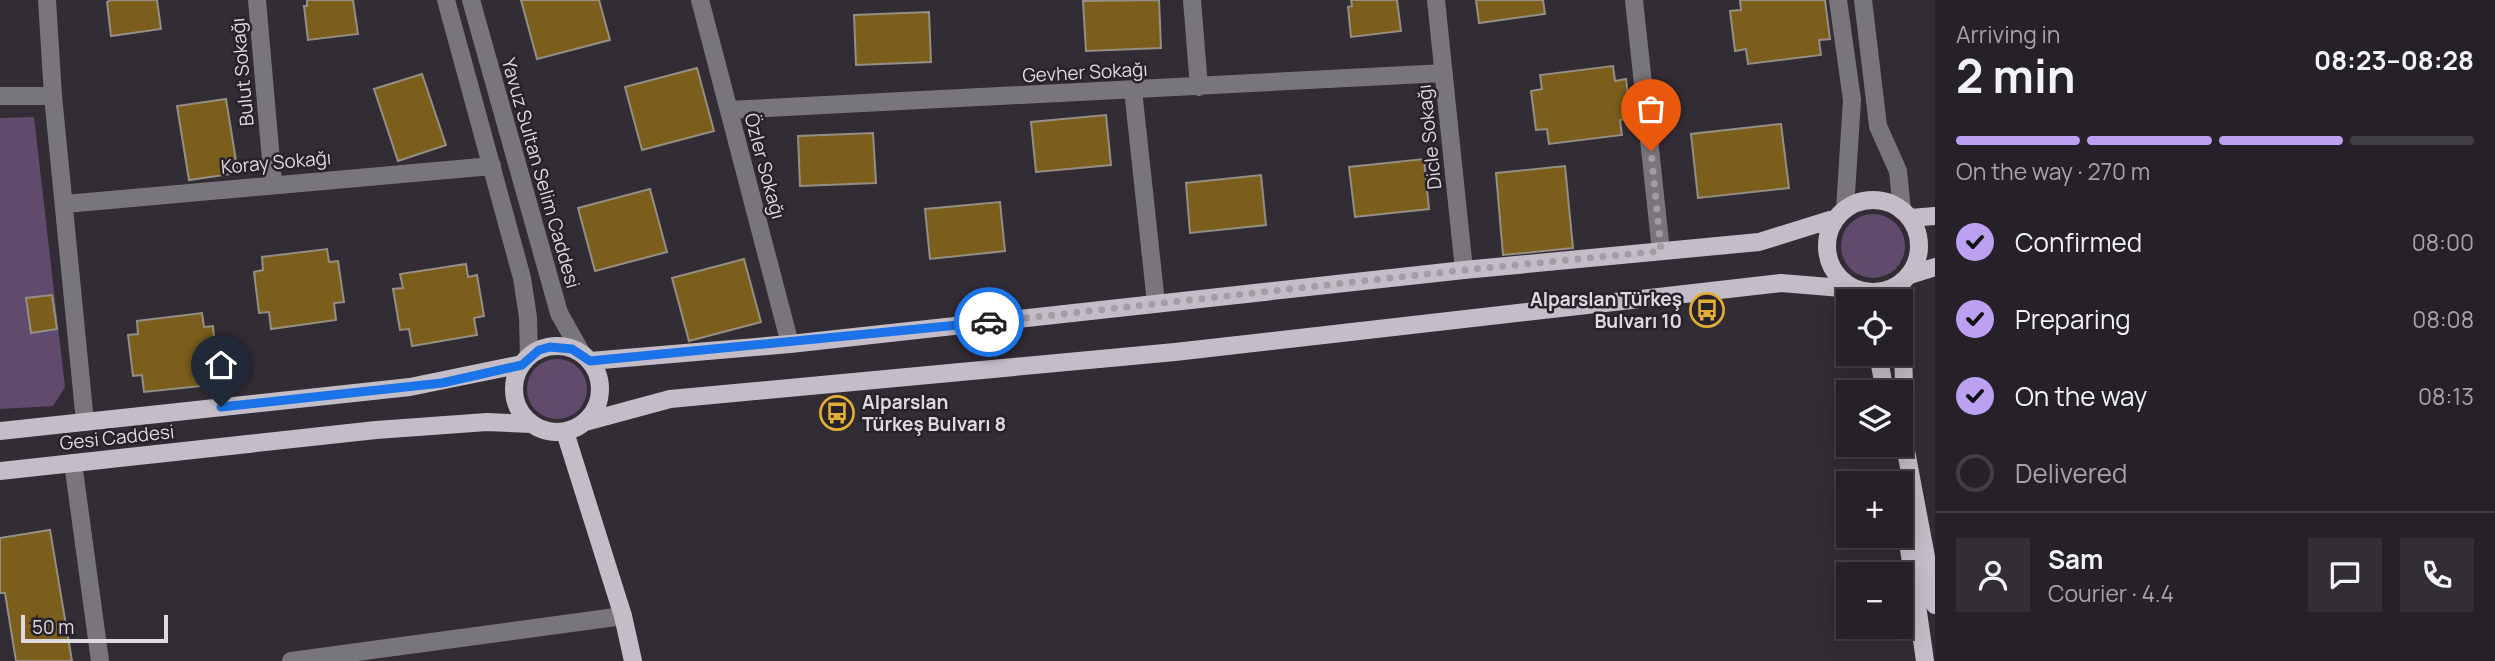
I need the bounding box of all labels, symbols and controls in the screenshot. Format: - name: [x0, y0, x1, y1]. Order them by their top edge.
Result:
- street label: Bulut Sokağı: [224, 17, 260, 127]
- text: Arriving in: [1956, 18, 2061, 50]
- text: 08:23–08:28: [2314, 42, 2474, 78]
- text: 2 min: [1956, 44, 2076, 107]
- street label: Yavuz Sultan Selim Caddesi: [496, 55, 586, 291]
- street label: Gevher Sokağı: [1022, 56, 1148, 88]
- pin: [1621, 79, 1681, 151]
- street label: Dicle Sokağı: [1411, 83, 1447, 191]
- icon: bag: [1632, 90, 1670, 128]
- street label: Özler Sokağı: [738, 110, 792, 222]
- street label: Koray Sokağı: [220, 144, 332, 180]
- text: On the way · 270 m: [1956, 155, 2150, 187]
- icon: check: [1956, 223, 1994, 261]
- text: Confirmed: [2015, 224, 2142, 260]
- text: 08:00: [2412, 226, 2474, 258]
- place label: Alparslan Türkeş Bulvarı 10: [1530, 286, 1682, 334]
- courier: [954, 287, 1024, 357]
- map controls: [1836, 289, 1913, 639]
- button: locate: [1836, 289, 1913, 366]
- bus stop icon: Alparslan Türkeş Bulvarı 10: [1688, 291, 1726, 329]
- icon: check: [1956, 300, 1994, 338]
- text: Preparing: [2015, 301, 2131, 337]
- icon: car: [970, 303, 1008, 341]
- text: 08:08: [2412, 303, 2474, 335]
- pin: [191, 335, 251, 407]
- icon: home: [202, 346, 240, 384]
- icon: check: [1956, 377, 1994, 415]
- text: On the way: [2015, 378, 2147, 414]
- button: layers: [1836, 380, 1913, 457]
- text: 08:13: [2418, 380, 2474, 412]
- place label: Alparslan Türkeş Bulvarı 8: [862, 389, 1006, 437]
- bus stop icon: Alparslan Türkeş Bulvarı 8: [818, 394, 856, 432]
- street label: Gesi Caddesi: [59, 418, 175, 456]
- text: Delivered: [2015, 455, 2127, 491]
- button: +: [1836, 471, 1913, 548]
- button: person: [1956, 538, 2030, 612]
- button: chat: [2308, 538, 2382, 612]
- button: phone: [2400, 538, 2474, 612]
- text: Sam: [2048, 541, 2103, 577]
- button: −: [1836, 562, 1913, 639]
- text: Courier · 4.4: [2048, 577, 2174, 609]
- scale bar: [21, 612, 168, 644]
- text: 50 m: [32, 614, 74, 640]

